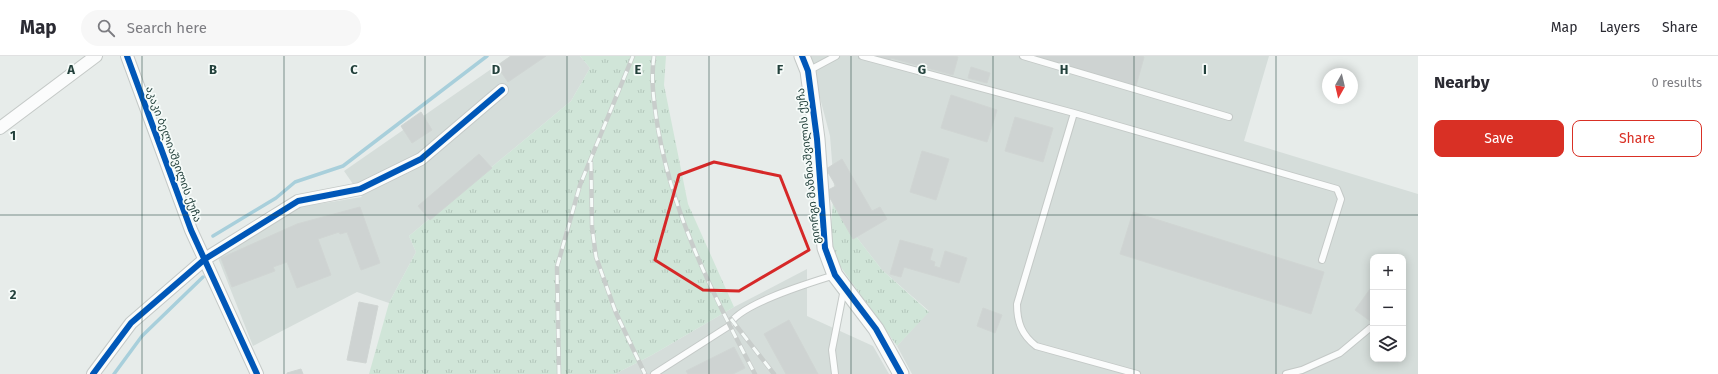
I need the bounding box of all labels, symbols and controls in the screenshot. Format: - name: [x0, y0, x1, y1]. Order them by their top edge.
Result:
- search box: [81, 10, 361, 46]
- text: Map: [20, 16, 57, 39]
- icon: search: [95, 17, 117, 39]
- text: Search here: [127, 19, 207, 37]
- text: Map: [1551, 19, 1577, 36]
- text: Layers: [1599, 19, 1640, 36]
- text: Share: [1662, 19, 1698, 36]
- text: A: [66, 62, 75, 77]
- text: B: [209, 62, 217, 77]
- text: C: [350, 62, 358, 77]
- text: D: [492, 62, 501, 77]
- text: E: [635, 62, 642, 77]
- text: F: [777, 62, 784, 77]
- text: G: [918, 62, 926, 77]
- text: H: [1060, 62, 1068, 77]
- text: I: [1203, 62, 1207, 77]
- north arrow: [1322, 68, 1358, 104]
- text: Nearby: [1434, 72, 1489, 93]
- text: 0 results: [1651, 75, 1702, 90]
- street label: აკაკი ბელიაშვილის ქუჩა: [143, 84, 204, 224]
- street label: გიორგი მაზნიაშვილის ქუჩა: [794, 87, 823, 245]
- button: Save: [1434, 120, 1564, 157]
- button: Share: [1572, 120, 1702, 157]
- text: 1: [10, 128, 16, 143]
- map controls: [1370, 254, 1406, 362]
- button: +: [1370, 254, 1406, 290]
- text: 2: [10, 287, 17, 302]
- button: −: [1370, 290, 1406, 326]
- button: layers: [1370, 326, 1406, 362]

